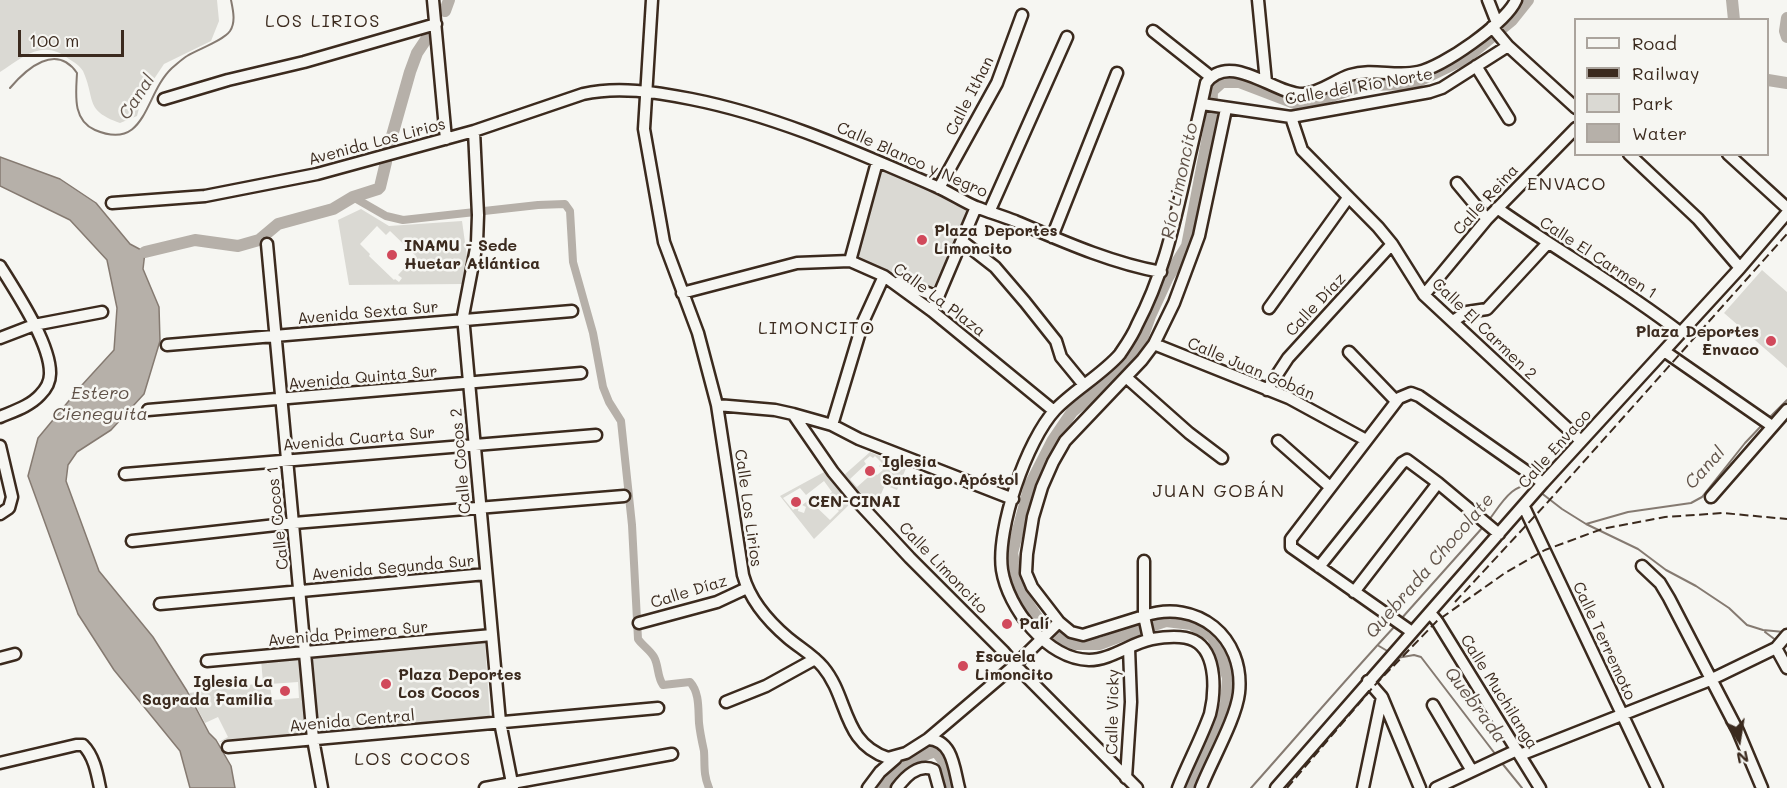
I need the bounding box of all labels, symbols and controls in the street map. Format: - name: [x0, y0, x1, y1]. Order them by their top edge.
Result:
- district label: LOS LIRIOS: [265, 10, 381, 32]
- scale bar: [21, 18, 128, 56]
- legend: [1574, 18, 1769, 156]
- text: 100 m: [29, 28, 79, 52]
- text: Road: [1632, 31, 1677, 55]
- street label: Calle Ithan: [942, 53, 998, 139]
- text: Railway: [1632, 61, 1699, 85]
- street label: Calle del Río Norte: [1284, 65, 1434, 109]
- water label: Canal: [114, 70, 160, 124]
- text: Park: [1632, 91, 1673, 115]
- street label: Avenida Los Lirios: [306, 114, 448, 170]
- street label: Calle Blanco y Negro: [834, 118, 990, 202]
- water label: Río Limoncito: [1157, 121, 1203, 241]
- text: Water: [1632, 121, 1687, 145]
- street label: Calle Reina: [1449, 161, 1523, 239]
- district label: ENVACO: [1527, 173, 1607, 195]
- street label: Calle El Carmen 1: [1536, 213, 1660, 303]
- place label: Plaza Deportes Limoncito: [934, 221, 1058, 259]
- marker: Plaza Deportes Limoncito: [915, 233, 929, 247]
- place label: INAMU - Sede Huetar Atlántica: [404, 236, 540, 274]
- marker: INAMU - Sede Huetar Atlántica: [385, 248, 399, 262]
- street label: Calle La Plaza: [889, 259, 989, 341]
- street label: Calle Díaz: [1282, 269, 1350, 341]
- street label: Calle El Carmen 2: [1428, 274, 1540, 384]
- street label: Avenida Sexta Sur: [297, 297, 439, 329]
- district label: LIMONCITO: [758, 317, 876, 339]
- place label: Plaza Deportes Envaco: [1635, 322, 1759, 360]
- street label: Calle Juan Gobán: [1185, 334, 1317, 404]
- marker: Plaza Deportes Envaco: [1764, 334, 1778, 348]
- street label: Avenida Quinta Sur: [288, 362, 438, 394]
- water label: Estero Cieneguita: [52, 382, 148, 424]
- street label: Calle Envaco: [1514, 405, 1596, 493]
- street label: Calle Cocos 2: [447, 407, 475, 515]
- street label: Avenida Cuarta Sur: [282, 423, 436, 455]
- water label: Canal: [1680, 442, 1730, 494]
- street label: Calle Los Lirios: [730, 448, 766, 568]
- place label: Iglesia Santiago Apóstol: [882, 452, 1019, 490]
- marker: Iglesia Santiago Apóstol: [863, 464, 877, 478]
- street label: Calle Cocos 1: [263, 465, 293, 571]
- district label: JUAN GOBÁN: [1153, 480, 1285, 502]
- water label: Quebrada Chocolate: [1361, 489, 1499, 643]
- place label: CEN-CINAI: [808, 492, 900, 512]
- marker: CEN-CINAI: [789, 495, 803, 509]
- street label: Calle Limoncito: [895, 518, 991, 618]
- street label: Avenida Segunda Sur: [311, 551, 475, 585]
- street label: Calle Díaz: [648, 571, 730, 613]
- street label: Calle Terremoto: [1568, 579, 1640, 703]
- place label: Palí: [1019, 614, 1050, 634]
- street label: Avenida Primera Sur: [267, 617, 429, 651]
- marker: Palí: [1000, 617, 1014, 631]
- street label: Calle Muchilanga: [1456, 631, 1542, 753]
- place label: Escuela Limoncito: [975, 647, 1053, 685]
- marker: Escuela Limoncito: [956, 659, 970, 673]
- water label: Quebrada: [1439, 663, 1511, 747]
- place label: Plaza Deportes Los Cocos: [398, 665, 522, 703]
- street label: Calle Vicky: [1103, 669, 1123, 755]
- place label: Iglesia La Sagrada Familia: [142, 672, 273, 710]
- marker: Plaza Deportes Los Cocos: [379, 677, 393, 691]
- marker: Iglesia La Sagrada Familia: [278, 684, 292, 698]
- street label: Avenida Central: [288, 706, 416, 736]
- north arrow: [1709, 710, 1769, 770]
- text: N: [1735, 747, 1751, 770]
- district label: LOS COCOS: [354, 748, 472, 770]

